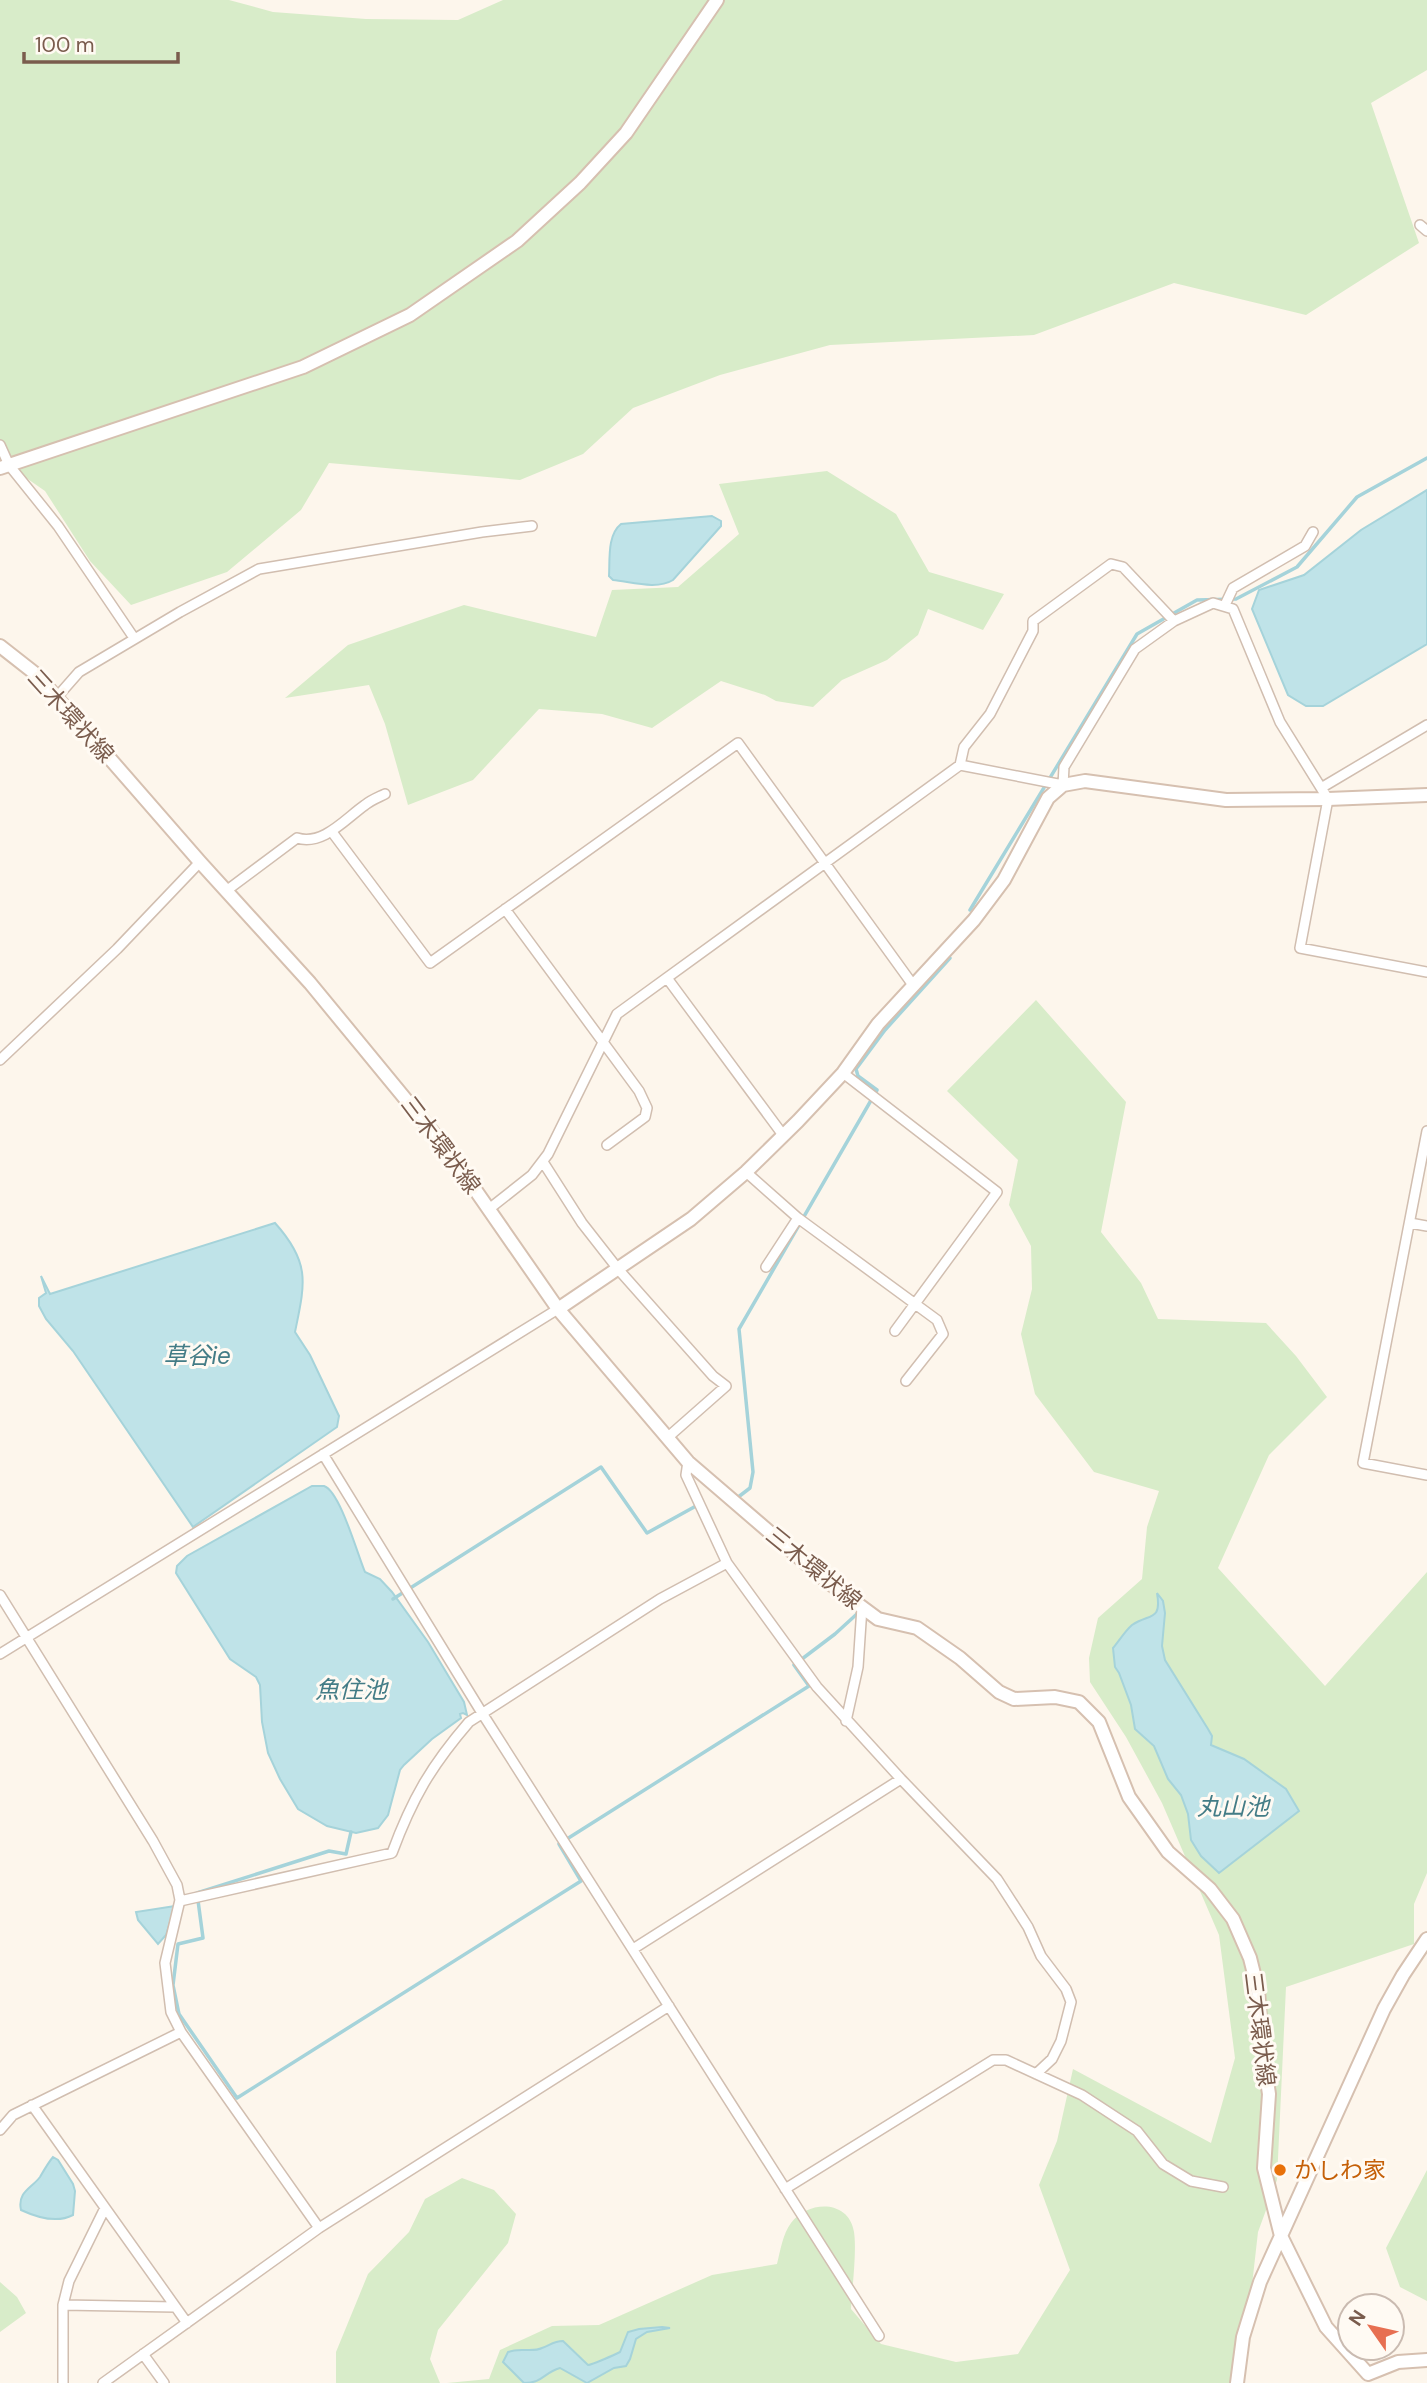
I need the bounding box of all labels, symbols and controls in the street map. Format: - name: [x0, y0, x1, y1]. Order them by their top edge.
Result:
- scale bar: [24, 21, 178, 65]
- text: 100 m: [35, 31, 95, 59]
- street label: 三木環状線: [21, 663, 121, 769]
- street label: 三木環状線: [394, 1090, 488, 1200]
- water label: 草谷ie: [163, 1340, 231, 1371]
- street label: 三木環状線: [760, 1520, 868, 1616]
- water label: 魚住池: [315, 1674, 389, 1705]
- water label: 丸山池: [1197, 1791, 1271, 1822]
- street label: 三木環状線: [1238, 1970, 1282, 2088]
- place label: かしわ家: [1294, 2155, 1386, 2185]
- marker: かしわ家: [1272, 2162, 1288, 2178]
- north arrow: [1336, 2292, 1406, 2362]
- text: N: [1343, 2305, 1372, 2331]

